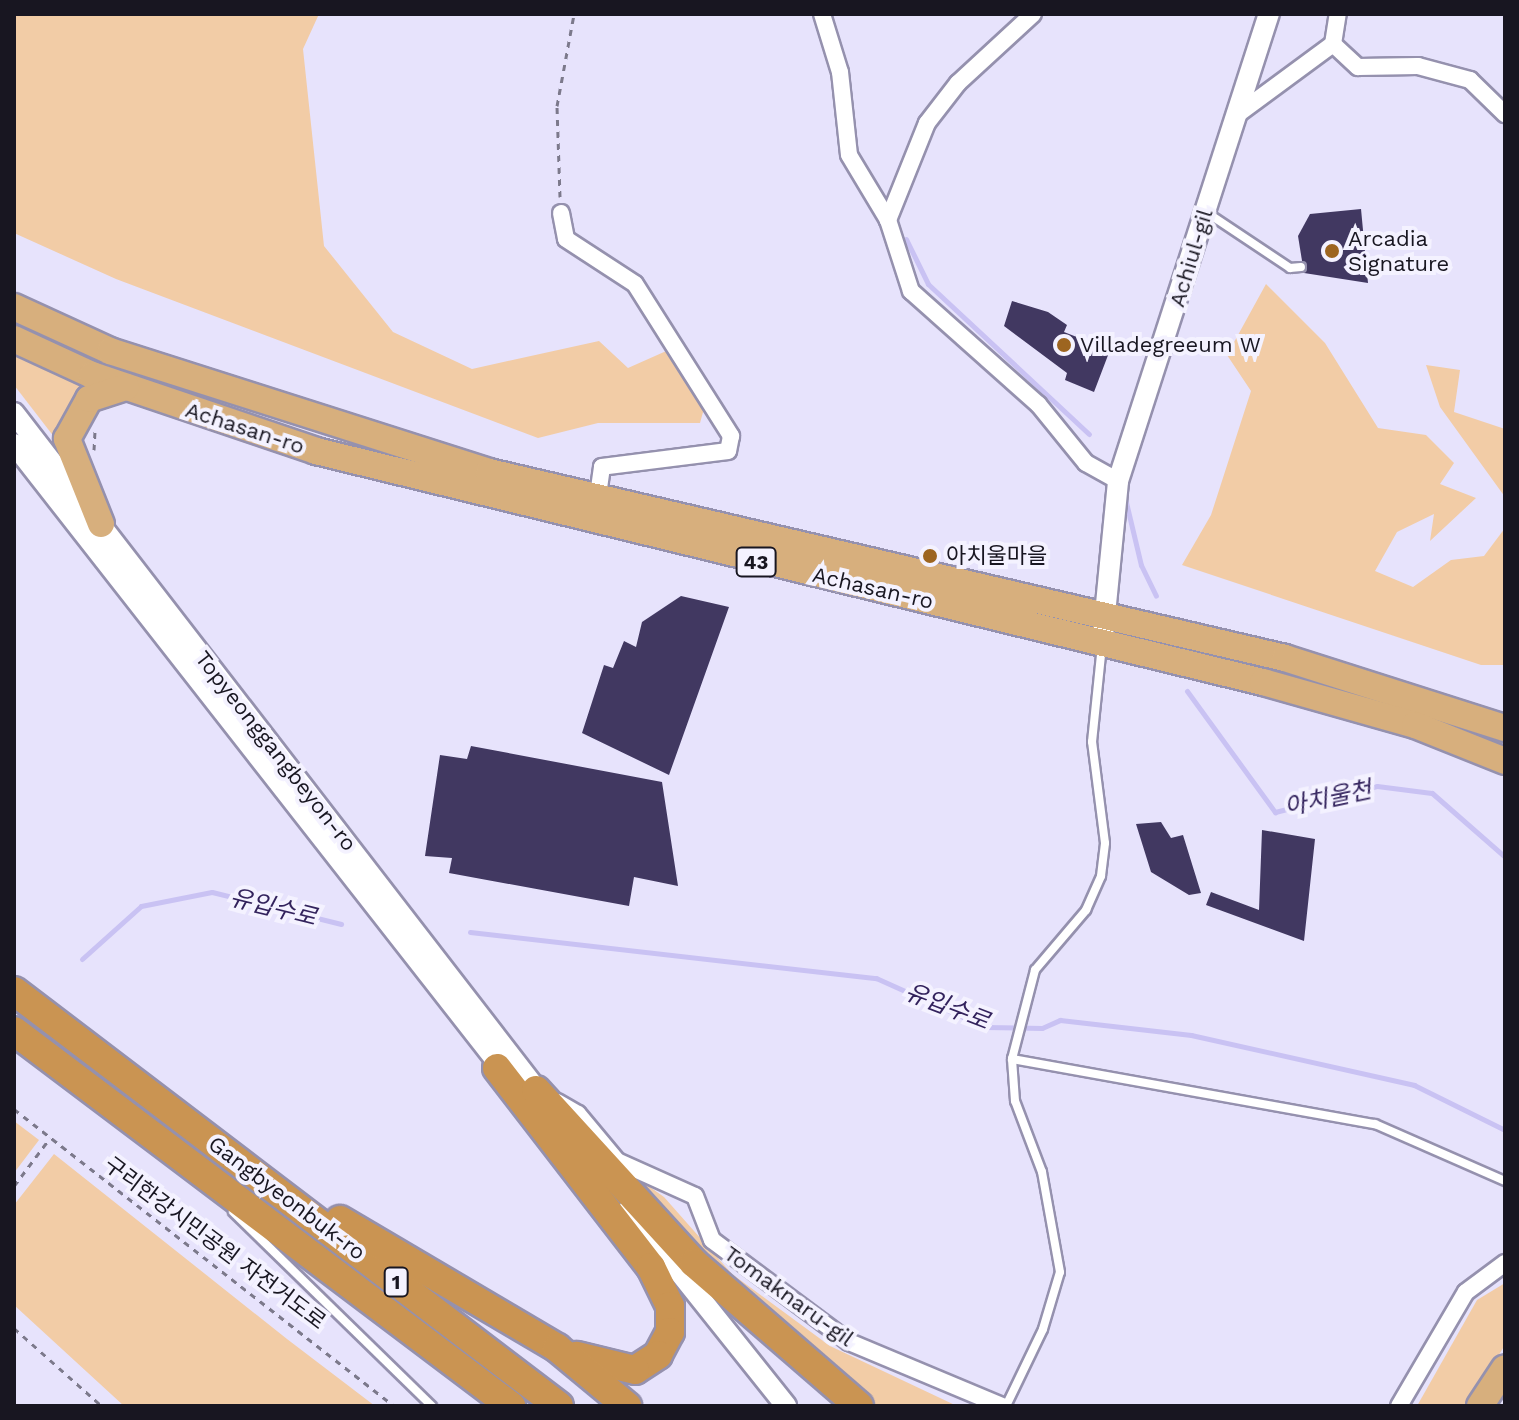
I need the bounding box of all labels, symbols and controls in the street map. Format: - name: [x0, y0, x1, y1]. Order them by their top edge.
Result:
- street label: Achiul-gil: [1164, 206, 1218, 310]
- place label: Arcadia Signature: [1348, 225, 1449, 276]
- marker: Arcadia Signature: [1323, 242, 1341, 260]
- place label: Villadegreeum W: [1080, 332, 1261, 358]
- marker: Villadegreeum W: [1055, 336, 1073, 354]
- street label: Achasan-ro: [182, 396, 308, 460]
- place label: 아치울마을: [946, 543, 1047, 569]
- road number: 43: [734, 546, 778, 578]
- marker: 아치울마을: [921, 547, 939, 565]
- street label: Achasan-ro: [810, 561, 936, 615]
- street label: Topyeonggangbeyon-ro: [190, 646, 362, 856]
- water label: 아치울천: [1282, 776, 1374, 822]
- water label: 유입수로: [227, 883, 319, 933]
- water label: 유입수로: [901, 978, 993, 1036]
- street label: Gangbyeonbuk-ro: [203, 1130, 371, 1266]
- street label: 구리한강시민공원 자전거도로: [99, 1151, 331, 1335]
- street label: Tomaknaru-gil: [719, 1240, 859, 1352]
- road number: 1: [382, 1266, 410, 1298]

